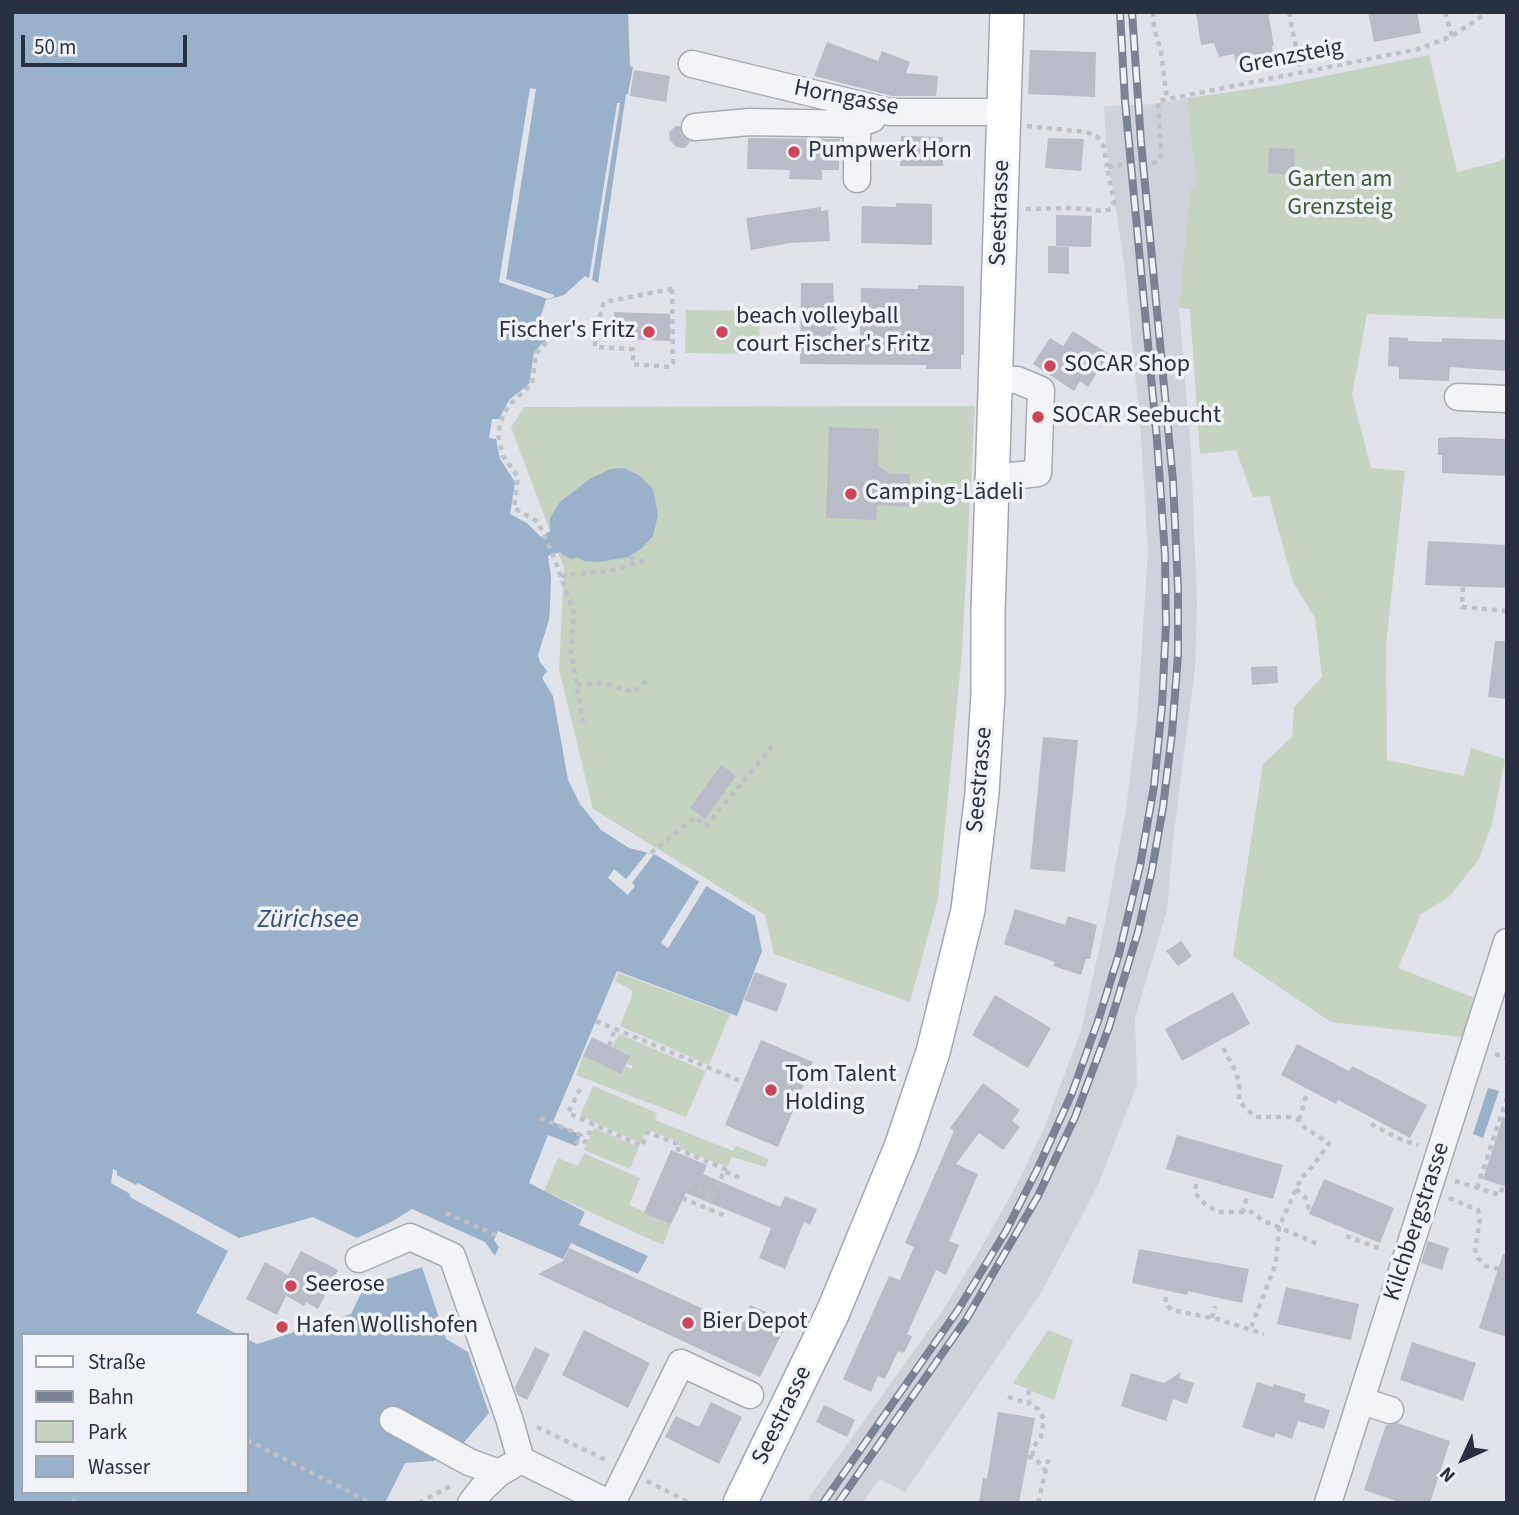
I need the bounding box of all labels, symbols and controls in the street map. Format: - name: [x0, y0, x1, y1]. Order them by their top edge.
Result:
- scale bar: [24, 21, 191, 65]
- text: 50 m: [34, 32, 76, 62]
- street label: Grenzsteig: [1237, 34, 1345, 82]
- street label: Horngasse: [791, 75, 901, 123]
- place label: Pumpwerk Horn: [808, 138, 972, 166]
- marker: Pumpwerk Horn: [786, 144, 802, 160]
- street label: Seestrasse: [985, 159, 1017, 267]
- park label: Garten am Grenzsteig: [1287, 167, 1393, 223]
- place label: beach volleyball court Fischer's Fritz: [736, 304, 930, 360]
- place label: Fischer's Fritz: [499, 318, 635, 346]
- marker: Fischer's Fritz: [641, 324, 657, 340]
- marker: beach volleyball court Fischer's Fritz: [714, 324, 730, 340]
- place label: SOCAR Shop: [1064, 352, 1190, 380]
- marker: SOCAR Shop: [1042, 358, 1058, 374]
- place label: SOCAR Seebucht: [1052, 403, 1221, 431]
- marker: SOCAR Seebucht: [1030, 409, 1046, 425]
- place label: Camping-Lädeli: [865, 480, 1024, 508]
- marker: Camping-Lädeli: [843, 486, 859, 502]
- street label: Seestrasse: [962, 726, 1000, 834]
- water label: Zürichsee: [257, 905, 359, 937]
- place label: Tom Talent Holding: [785, 1062, 896, 1118]
- marker: Tom Talent Holding: [763, 1082, 779, 1098]
- street label: Kilchbergstrasse: [1379, 1139, 1457, 1305]
- place label: Seerose: [305, 1272, 385, 1300]
- marker: Seerose: [283, 1278, 299, 1294]
- place label: Bier Depot: [702, 1309, 808, 1337]
- place label: Hafen Wollishofen: [296, 1313, 478, 1341]
- marker: Bier Depot: [680, 1315, 696, 1331]
- marker: Hafen Wollishofen: [274, 1319, 290, 1335]
- legend: [21, 1333, 248, 1494]
- text: Straße: [88, 1347, 146, 1377]
- street label: Seestrasse: [747, 1362, 819, 1470]
- text: Bahn: [88, 1382, 134, 1412]
- text: Park: [88, 1417, 127, 1447]
- north arrow: [1428, 1424, 1498, 1494]
- text: Wasser: [88, 1452, 150, 1482]
- text: N: [1434, 1460, 1462, 1488]

